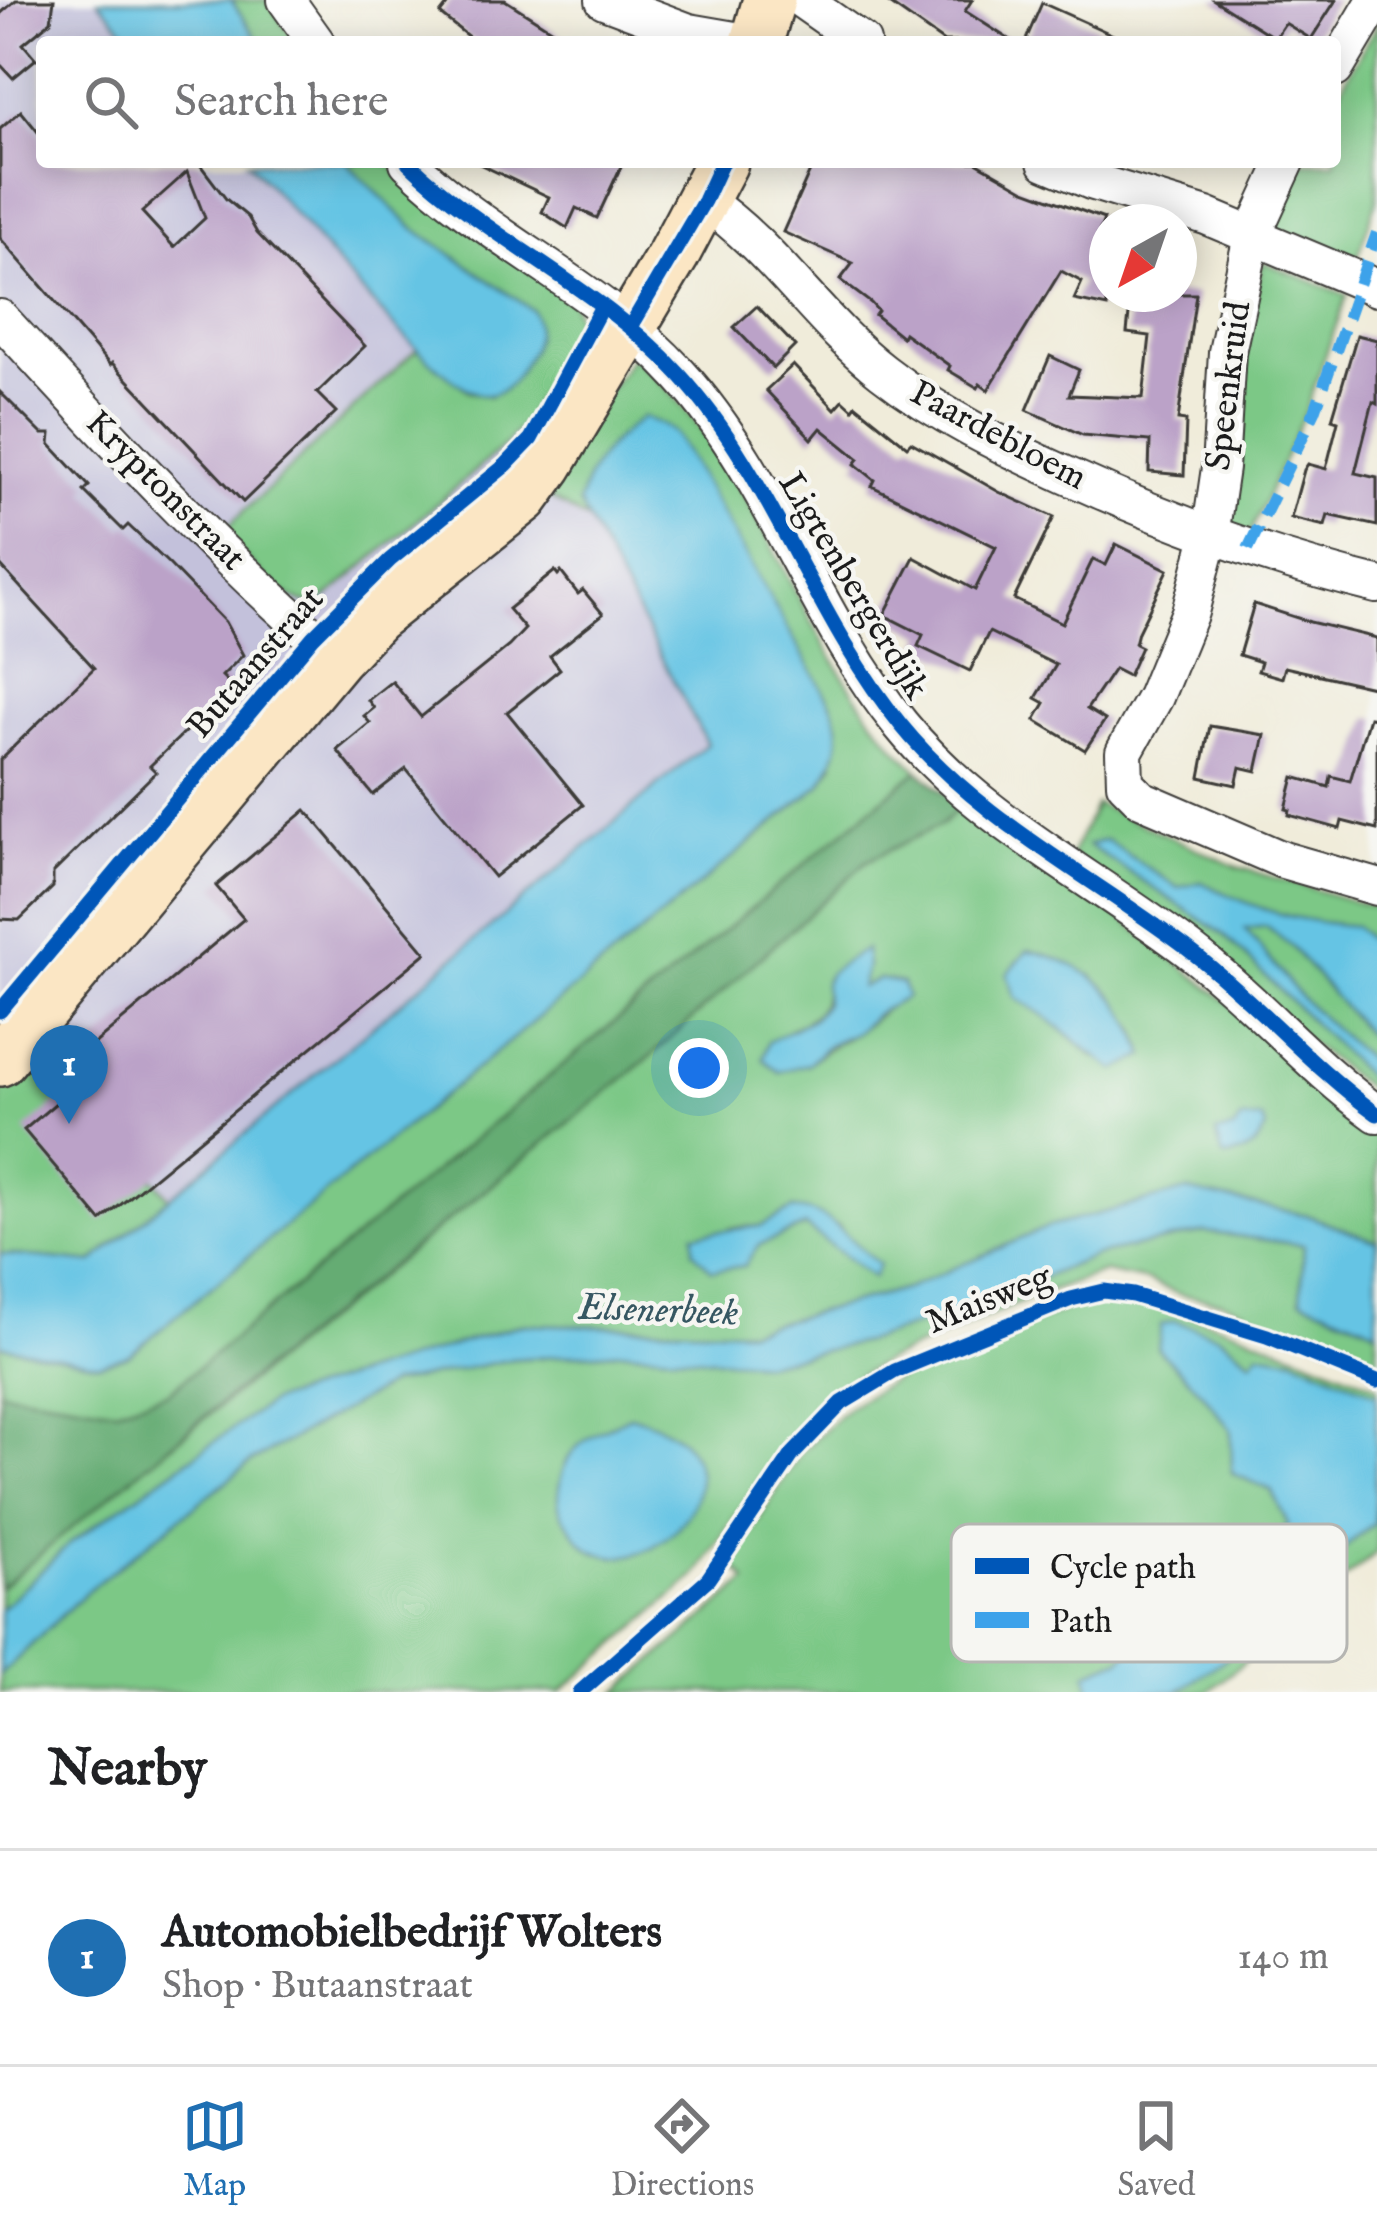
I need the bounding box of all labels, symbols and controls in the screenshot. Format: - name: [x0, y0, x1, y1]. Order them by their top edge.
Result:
- search box: [36, 36, 1341, 168]
- icon: search: [78, 69, 144, 135]
- text: Search here: [174, 74, 388, 131]
- north arrow: [1089, 204, 1197, 312]
- street label: Speenkruid: [1196, 298, 1262, 473]
- street label: Paardebloem: [902, 370, 1094, 502]
- street label: Kryptonstraat: [75, 401, 255, 581]
- street label: Ligtenbergerdijk: [767, 464, 939, 709]
- street label: Butaanstraat: [177, 577, 335, 749]
- pin: 1: [30, 1025, 108, 1124]
- your location: [669, 1038, 729, 1098]
- street label: Maisweg: [920, 1254, 1059, 1346]
- water label: Elsenerbeek: [576, 1284, 739, 1338]
- legend: [951, 1524, 1347, 1662]
- text: Cycle path: [1050, 1548, 1196, 1590]
- text: Path: [1050, 1602, 1112, 1644]
- text: Nearby: [48, 1738, 207, 1803]
- text: Automobielbedrijf Wolters: [162, 1905, 662, 1962]
- text: 1: [80, 1933, 94, 1982]
- text: 140 m: [1238, 1933, 1329, 1982]
- text: Shop · Butaanstraat: [162, 1962, 473, 2011]
- tab: Map: [182, 2093, 248, 2207]
- tab: Directions: [611, 2093, 754, 2207]
- tab: Saved: [1117, 2093, 1195, 2207]

